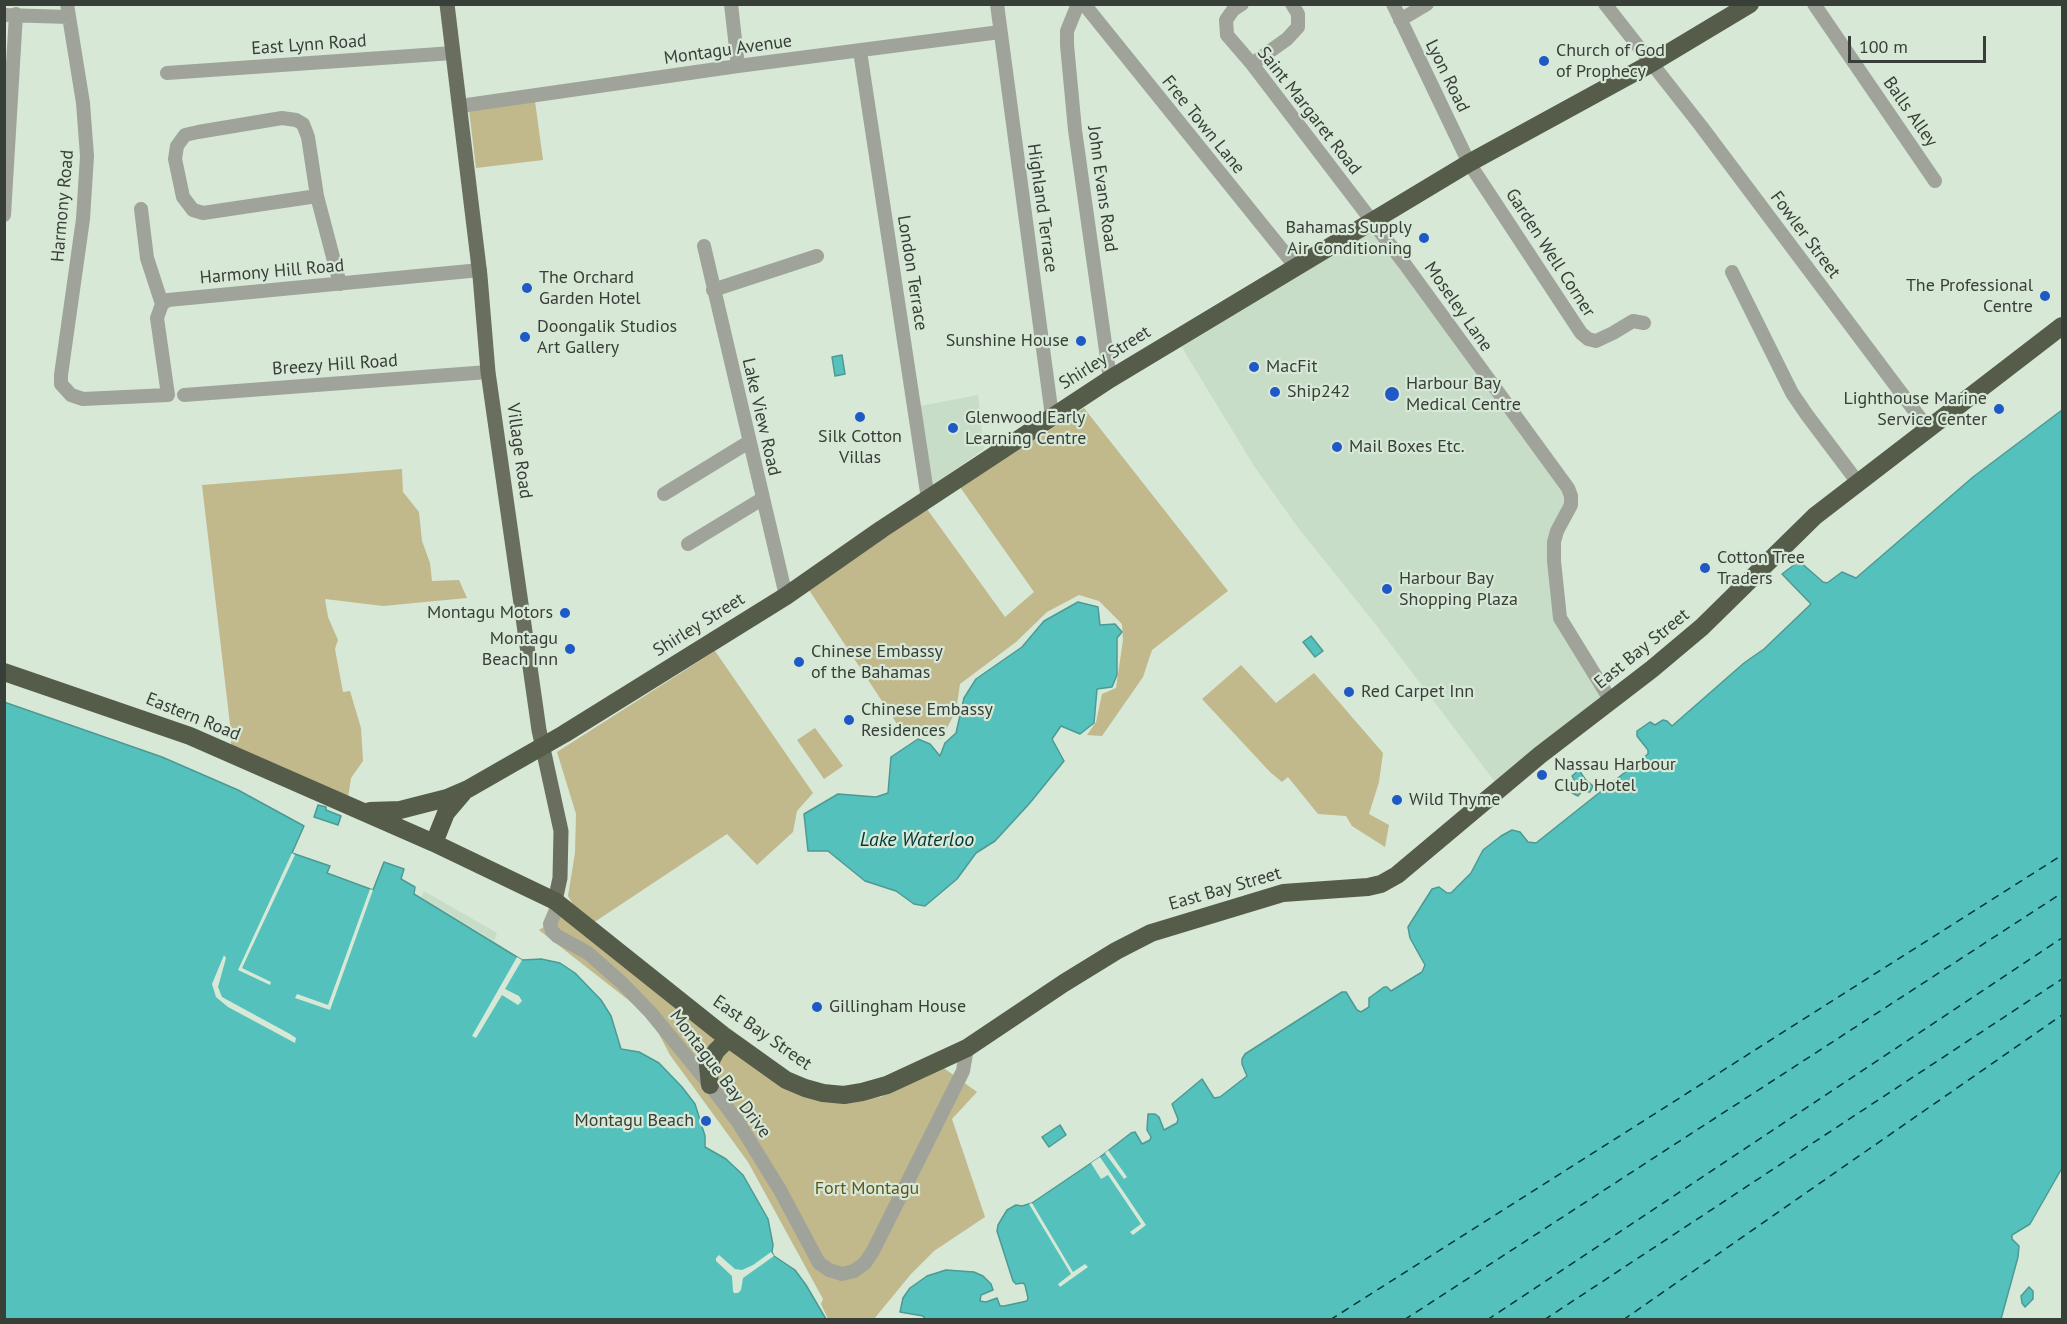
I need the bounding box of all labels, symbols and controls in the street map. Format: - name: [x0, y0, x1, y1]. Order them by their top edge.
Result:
- scale bar: [1851, 24, 1989, 62]
- street label: East Lynn Road: [251, 30, 367, 60]
- street label: Montagu Avenue: [663, 30, 793, 70]
- text: 100 m: [1859, 35, 1908, 58]
- street label: Lyon Road: [1420, 36, 1474, 116]
- place label: Church of God of Prophecy: [1556, 40, 1665, 82]
- street label: Saint Margaret Road: [1252, 43, 1366, 179]
- marker: Church of God of Prophecy: [1537, 54, 1551, 68]
- street label: Free Town Lane: [1157, 71, 1249, 179]
- street label: Balls Alley: [1878, 73, 1942, 151]
- street label: John Evans Road: [1082, 125, 1122, 253]
- street label: Highland Terrace: [1022, 142, 1062, 274]
- street label: Harmony Road: [47, 149, 79, 263]
- street label: Garden Well Corner: [1500, 185, 1600, 321]
- street label: Fowler Street: [1765, 187, 1845, 283]
- street label: London Terrace: [892, 214, 932, 332]
- place label: Bahamas Supply Air Conditioning: [1285, 217, 1412, 260]
- marker: Bahamas Supply Air Conditioning: [1417, 231, 1431, 245]
- street label: Harmony Hill Road: [199, 255, 345, 289]
- street label: Moseley Lane: [1419, 258, 1497, 356]
- place label: The Orchard Garden Hotel: [539, 267, 641, 310]
- place label: The Professional Centre: [1906, 275, 2033, 318]
- marker: The Orchard Garden Hotel: [520, 281, 534, 295]
- marker: The Professional Centre: [2038, 289, 2052, 303]
- place label: Doongalik Studios Art Gallery: [537, 316, 677, 358]
- street label: Shirley Street: [1055, 321, 1155, 395]
- marker: Doongalik Studios Art Gallery: [518, 330, 532, 344]
- place label: Sunshine House: [946, 330, 1069, 352]
- marker: Sunshine House: [1074, 334, 1088, 348]
- street label: Breezy Hill Road: [271, 350, 399, 380]
- street label: Lake View Road: [737, 356, 785, 478]
- place label: MacFit: [1266, 356, 1318, 378]
- marker: MacFit: [1247, 360, 1261, 374]
- place label: Harbour Bay Medical Centre: [1406, 373, 1521, 416]
- place label: Ship242: [1287, 381, 1350, 403]
- marker: Ship242: [1268, 385, 1282, 399]
- marker: Harbour Bay Medical Centre: [1383, 385, 1401, 403]
- place label: Lighthouse Marine Service Center: [1843, 388, 1987, 430]
- street label: Village Road: [502, 402, 536, 500]
- marker: Lighthouse Marine Service Center: [1992, 402, 2006, 416]
- place label: Glenwood Early Learning Centre: [965, 407, 1086, 450]
- marker: Silk Cotton Villas: [853, 410, 867, 424]
- marker: Glenwood Early Learning Centre: [946, 421, 960, 435]
- place label: Silk Cotton Villas: [818, 426, 902, 468]
- place label: Mail Boxes Etc.: [1349, 436, 1465, 458]
- marker: Mail Boxes Etc.: [1330, 440, 1344, 454]
- place label: Cotton Tree Traders: [1717, 547, 1805, 590]
- marker: Cotton Tree Traders: [1698, 561, 1712, 575]
- place label: Harbour Bay Shopping Plaza: [1399, 568, 1518, 610]
- marker: Harbour Bay Shopping Plaza: [1380, 582, 1394, 596]
- street label: Shirley Street: [649, 588, 749, 662]
- place label: Montagu Motors: [427, 602, 553, 624]
- street label: East Bay Street: [1590, 604, 1694, 694]
- marker: Montagu Motors: [558, 606, 572, 620]
- place label: Montagu Beach Inn: [482, 628, 558, 670]
- place label: Chinese Embassy of the Bahamas: [811, 641, 943, 684]
- marker: Montagu Beach Inn: [563, 642, 577, 656]
- marker: Chinese Embassy of the Bahamas: [792, 655, 806, 669]
- place label: Red Carpet Inn: [1361, 681, 1474, 703]
- marker: Red Carpet Inn: [1342, 685, 1356, 699]
- street label: Eastern Road: [143, 688, 243, 746]
- place label: Chinese Embassy Residences: [861, 699, 993, 742]
- marker: Chinese Embassy Residences: [842, 713, 856, 727]
- place label: Nassau Harbour Club Hotel: [1554, 754, 1676, 796]
- marker: Nassau Harbour Club Hotel: [1535, 768, 1549, 782]
- place label: Wild Thyme: [1409, 789, 1500, 811]
- marker: Wild Thyme: [1390, 793, 1404, 807]
- water label: Lake Waterloo: [860, 828, 974, 852]
- street label: East Bay Street: [1166, 863, 1284, 915]
- street label: East Bay Street: [708, 991, 816, 1075]
- place label: Gillingham House: [829, 996, 966, 1018]
- marker: Gillingham House: [810, 1000, 824, 1014]
- street label: Montague Bay Drive: [665, 1006, 775, 1142]
- place label: Montagu Beach: [575, 1110, 694, 1132]
- marker: Montagu Beach: [699, 1114, 713, 1128]
- park label: Fort Montagu: [815, 1178, 919, 1200]

